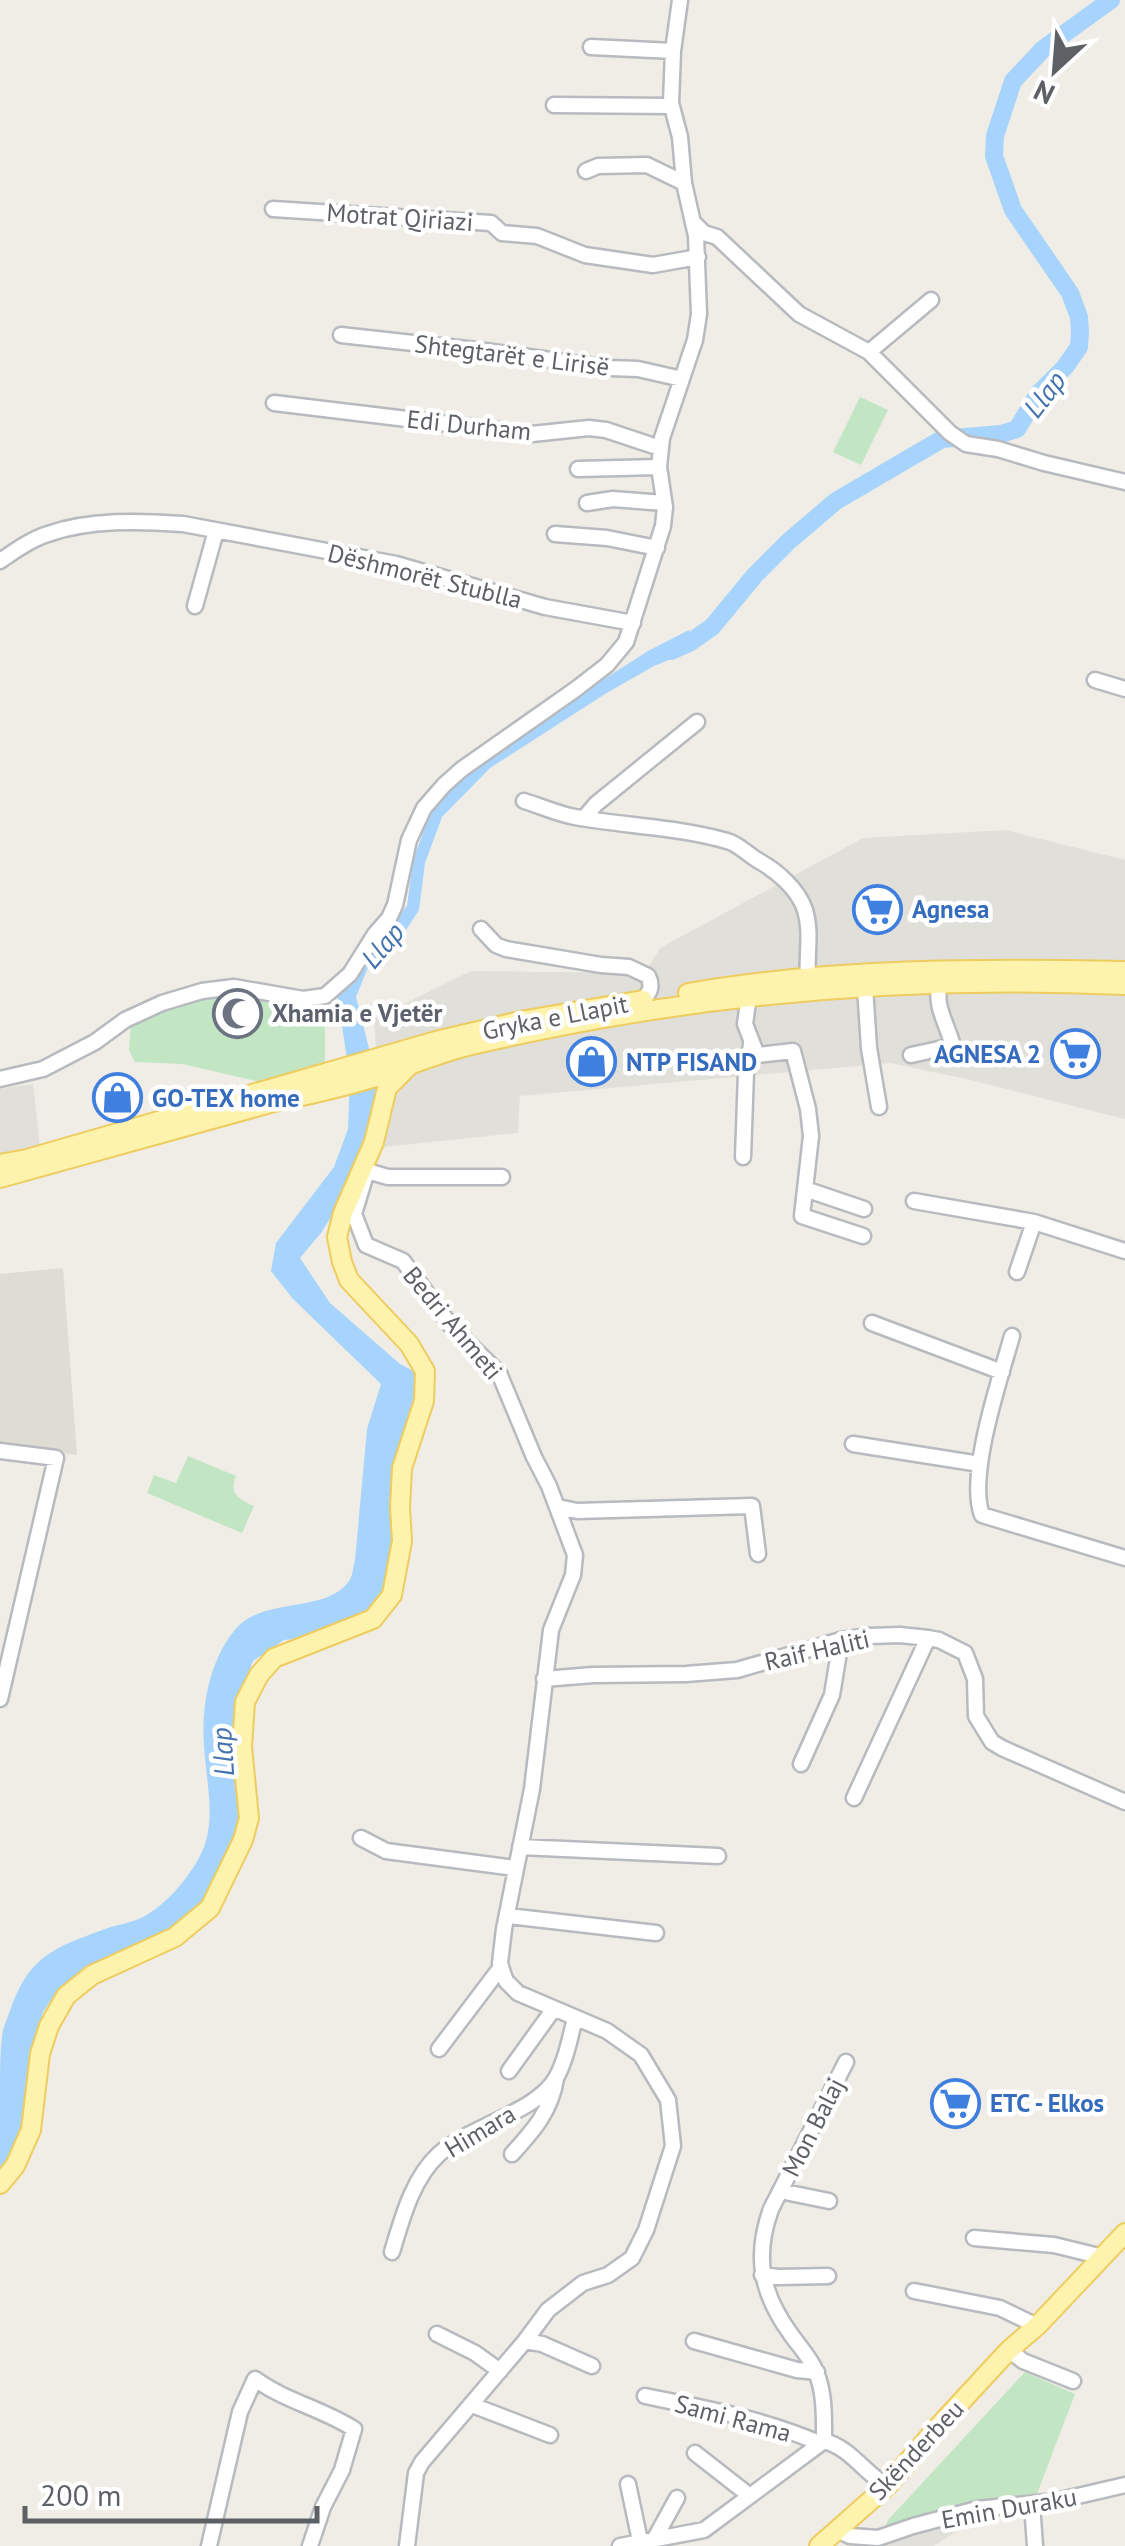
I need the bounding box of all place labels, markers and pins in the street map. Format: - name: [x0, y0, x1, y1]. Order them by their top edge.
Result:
- supermarket icon: Agnesa: [851, 883, 903, 935]
- place label: Agnesa: [912, 893, 989, 925]
- mosque icon: Xhamia e Vjetër: [211, 987, 263, 1039]
- place label: Xhamia e Vjetër: [272, 997, 442, 1029]
- supermarket icon: AGNESA 2: [1050, 1028, 1102, 1080]
- shop icon: NTP FISAND: [565, 1036, 617, 1088]
- place label: AGNESA 2: [934, 1038, 1041, 1070]
- place label: NTP FISAND: [626, 1046, 757, 1078]
- shop icon: GO-TEX home: [91, 1072, 143, 1124]
- place label: GO-TEX home: [152, 1082, 300, 1114]
- supermarket icon: ETC - Elkos: [929, 2077, 981, 2129]
- place label: ETC - Elkos: [990, 2087, 1104, 2119]

